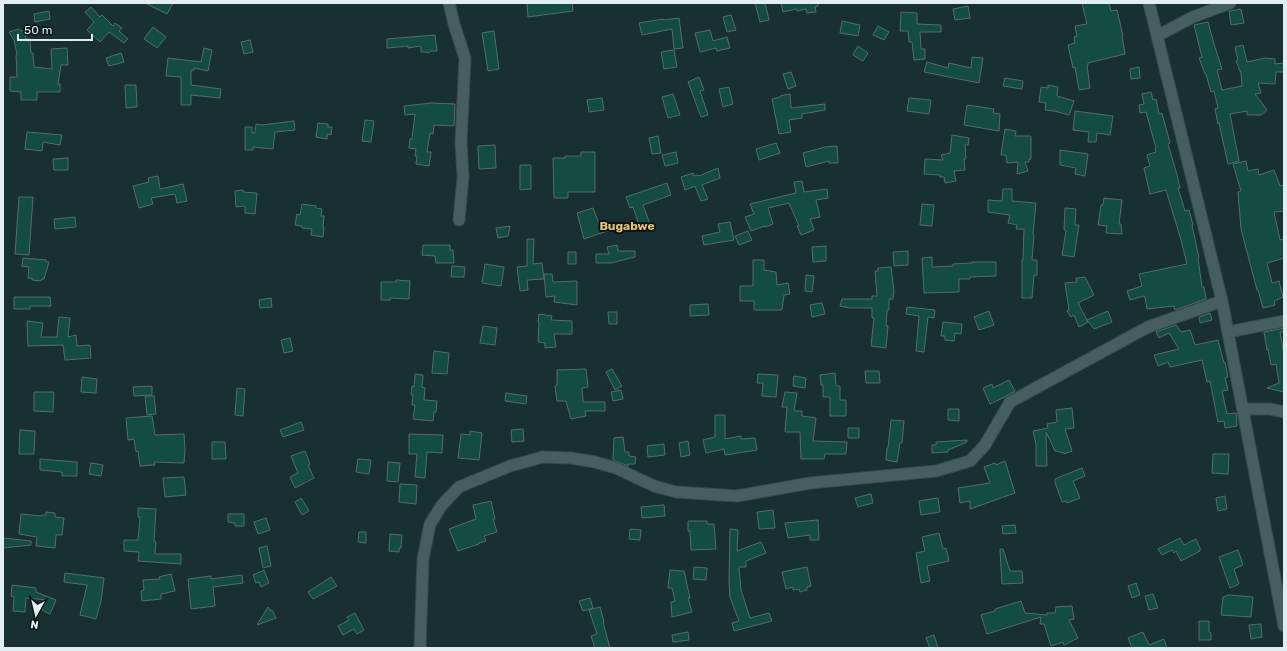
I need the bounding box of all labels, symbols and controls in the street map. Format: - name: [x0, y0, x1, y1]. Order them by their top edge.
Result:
- scale bar: [18, 16, 92, 42]
- text: 50 m: [24, 23, 52, 37]
- district label: Bugabwe: [599, 219, 655, 233]
- north arrow: [16, 595, 56, 635]
- text: N: [30, 617, 40, 631]

